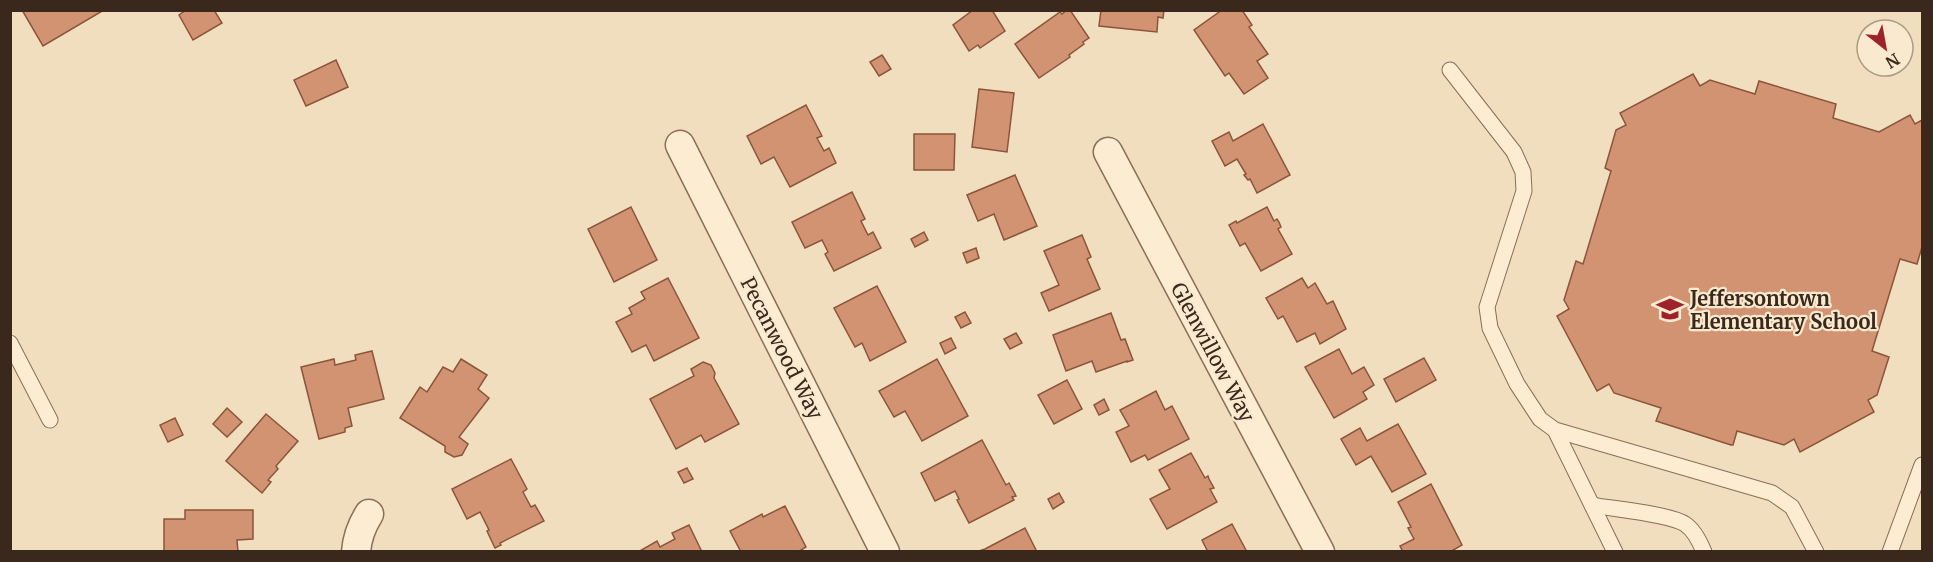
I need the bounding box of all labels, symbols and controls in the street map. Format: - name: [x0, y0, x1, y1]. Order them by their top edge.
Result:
- north arrow: [1855, 18, 1915, 78]
- text: N: [1882, 49, 1903, 73]
- street label: Pecanwood Way: [735, 273, 829, 424]
- street label: Glenwillow Way: [1166, 278, 1260, 426]
- place label: Jeffersontown Elementary School: [1689, 286, 1877, 334]
- school or university icon: Jeffersontown Elementary School: [1655, 294, 1685, 324]

